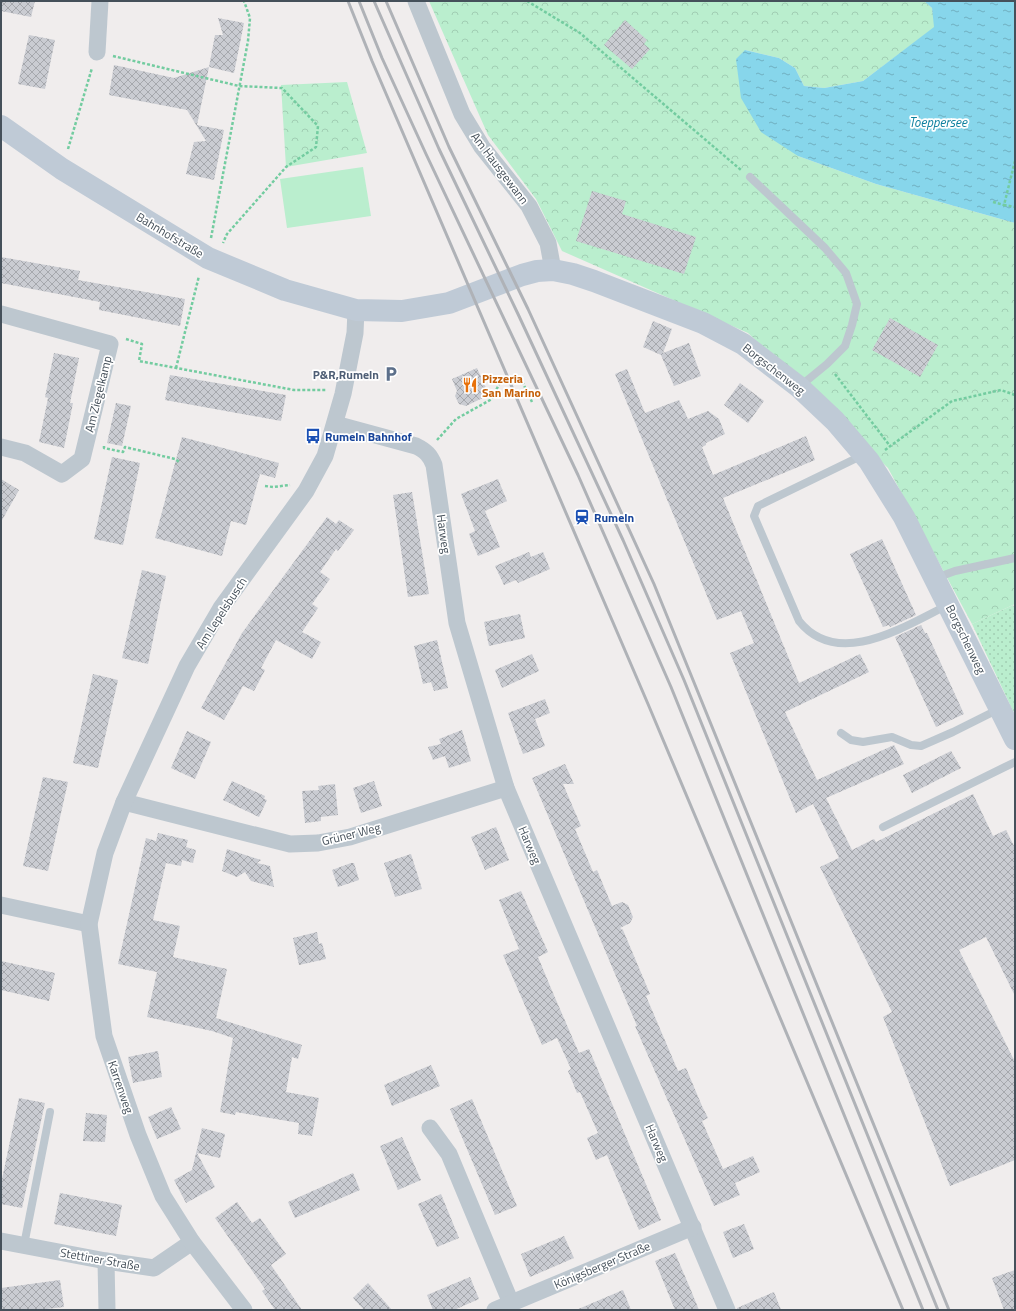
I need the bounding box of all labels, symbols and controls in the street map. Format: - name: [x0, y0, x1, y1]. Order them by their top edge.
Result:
- water label: Toeppersee: [909, 112, 968, 132]
- street label: Am Hausgewann: [467, 128, 533, 208]
- street label: Bahnhofstraße: [133, 207, 207, 263]
- street label: Borgschenweg: [739, 338, 809, 400]
- street label: Am Ziegelkamp: [79, 354, 117, 434]
- place label: P&R,Rumeln: [313, 365, 379, 384]
- parking icon: P&R,Rumeln: [382, 365, 400, 383]
- place label: Pizzeria San Marino: [482, 369, 541, 402]
- restaurant icon: Pizzeria San Marino: [461, 376, 479, 394]
- bus stop icon: Rumeln Bahnhof: [304, 427, 322, 445]
- place label: Rumeln Bahnhof: [325, 427, 413, 446]
- station icon: Rumeln: [573, 508, 591, 526]
- place label: Rumeln: [594, 508, 634, 527]
- street label: Harweg: [432, 513, 456, 555]
- street label: Am Lepelsbusch: [191, 573, 251, 653]
- street label: Borgschenweg: [941, 601, 991, 677]
- street label: Grüner Weg: [320, 818, 382, 850]
- street label: Harweg: [514, 823, 546, 867]
- street label: Karrenweg: [103, 1058, 139, 1116]
- street label: Harweg: [641, 1121, 673, 1165]
- street label: Königsberger Straße: [551, 1236, 653, 1294]
- street label: Stettiner Straße: [59, 1243, 141, 1275]

